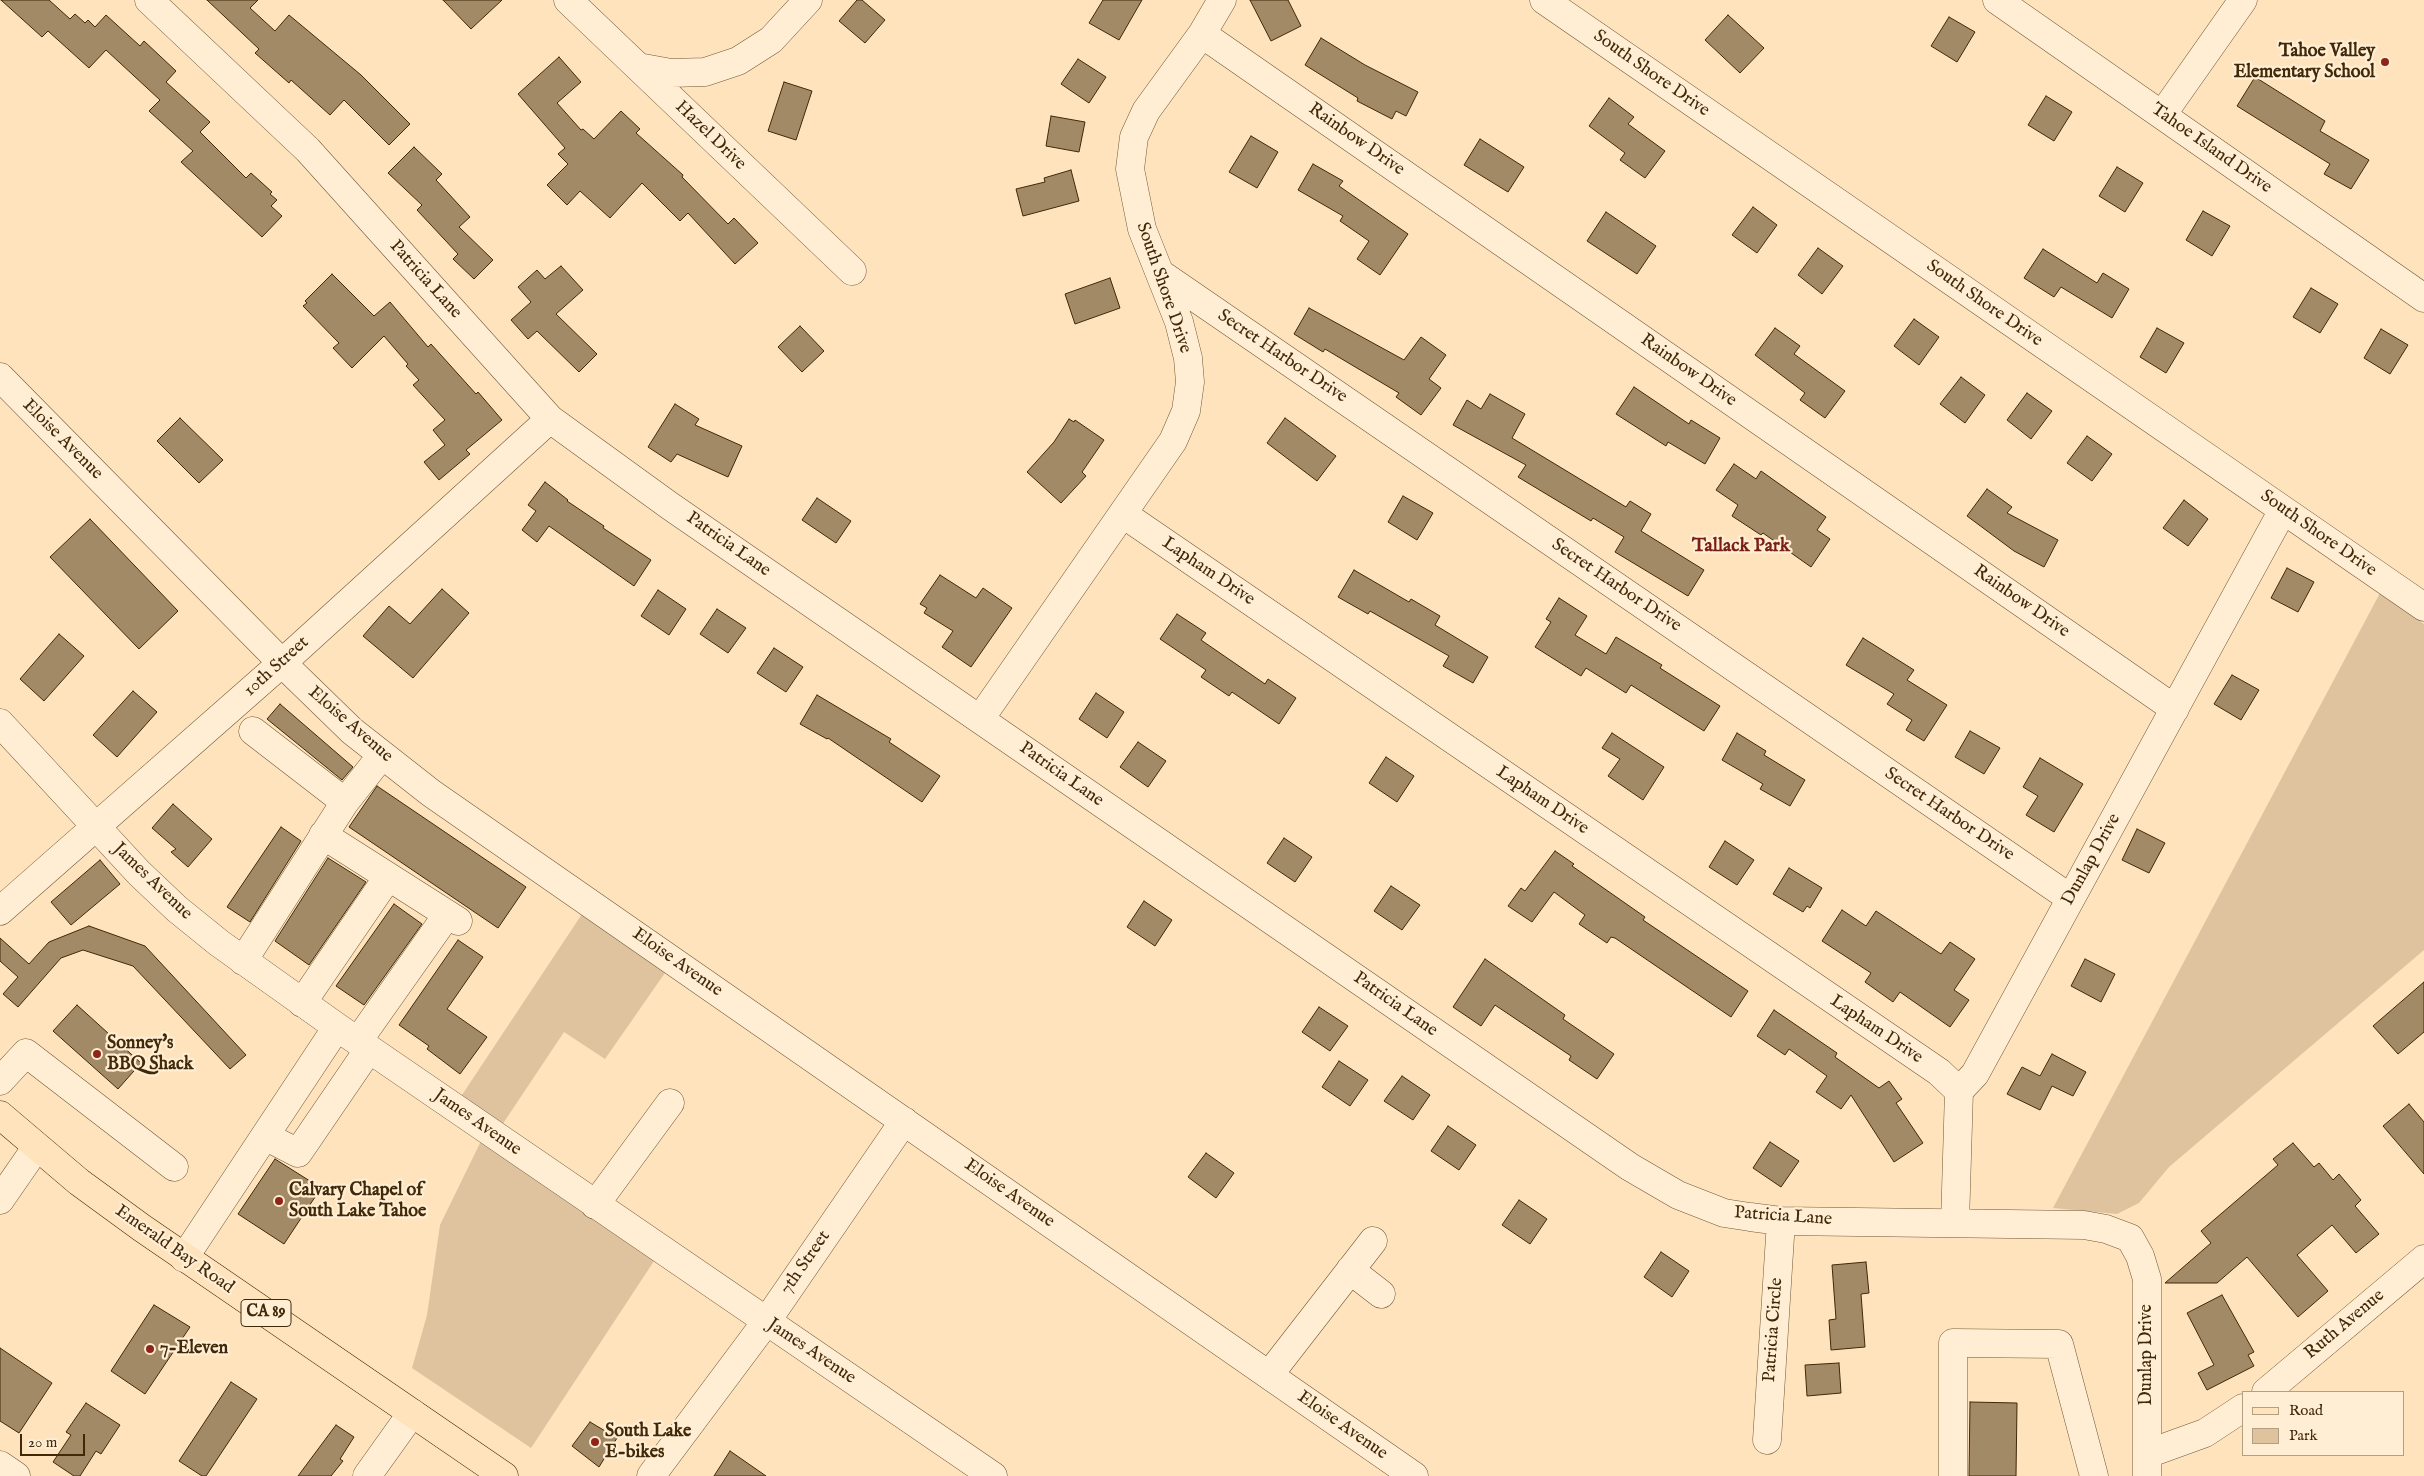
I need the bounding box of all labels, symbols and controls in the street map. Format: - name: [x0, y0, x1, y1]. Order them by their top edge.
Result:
- street label: South Shore Drive: [1589, 26, 1713, 122]
- place label: Tahoe Valley Elementary School: [2234, 41, 2375, 84]
- marker: Tahoe Valley Elementary School: [2379, 56, 2391, 68]
- street label: Hazel Drive: [670, 97, 750, 175]
- street label: Rainbow Drive: [1304, 99, 1408, 181]
- street label: Tahoe Island Drive: [2146, 99, 2276, 199]
- street label: South Shore Drive: [1130, 220, 1196, 356]
- street label: Patricia Lane: [384, 236, 466, 324]
- street label: South Shore Drive: [1922, 256, 2046, 352]
- street label: Secret Harbor Drive: [1213, 306, 1351, 408]
- street label: Rainbow Drive: [1636, 330, 1740, 412]
- street label: Eloise Avenue: [17, 395, 107, 485]
- street label: South Shore Drive: [2256, 486, 2380, 582]
- street label: Patricia Lane: [682, 508, 774, 582]
- street label: Lapham Drive: [1157, 533, 1259, 611]
- street label: Secret Harbor Drive: [1547, 535, 1685, 637]
- district label: Tallack Park: [1692, 536, 1790, 558]
- street label: Rainbow Drive: [1969, 561, 2073, 643]
- street label: 10th Street: [240, 632, 314, 702]
- street label: Eloise Avenue: [303, 682, 397, 768]
- street label: Patricia Lane: [1015, 738, 1107, 812]
- street label: Lapham Drive: [1491, 762, 1593, 840]
- street label: Secret Harbor Drive: [1880, 764, 2018, 866]
- street label: Dunlap Drive: [2058, 810, 2126, 910]
- street label: James Avenue: [108, 839, 196, 925]
- street label: Eloise Avenue: [628, 924, 726, 1002]
- street label: Patricia Lane: [1349, 968, 1441, 1042]
- street label: Lapham Drive: [1825, 991, 1927, 1069]
- place label: Sonney's BBQ Shack: [107, 1033, 193, 1076]
- marker: Sonney's BBQ Shack: [91, 1048, 103, 1060]
- street label: James Avenue: [429, 1085, 525, 1161]
- street label: Eloise Avenue: [960, 1155, 1058, 1233]
- place label: Calvary Chapel of South Lake Tahoe: [289, 1180, 426, 1222]
- marker: Calvary Chapel of South Lake Tahoe: [273, 1195, 285, 1207]
- street label: Emerald Bay Road: [110, 1201, 238, 1299]
- street label: Patricia Lane: [1733, 1203, 1833, 1231]
- street label: 7th Street: [776, 1227, 836, 1299]
- street label: Patricia Circle: [1760, 1277, 1788, 1383]
- street label: Ruth Avenue: [2301, 1285, 2389, 1365]
- road number: CA 89: [241, 1300, 291, 1326]
- street label: Dunlap Drive: [2136, 1304, 2158, 1406]
- street label: James Avenue: [763, 1315, 859, 1389]
- place label: 7-Eleven: [160, 1338, 228, 1360]
- marker: 7-Eleven: [144, 1343, 156, 1355]
- street label: Eloise Avenue: [1293, 1387, 1391, 1465]
- legend: [2242, 1391, 2404, 1456]
- text: Road: [2289, 1401, 2323, 1420]
- place label: South Lake E-bikes: [605, 1421, 691, 1464]
- scale bar: [22, 1424, 88, 1456]
- text: Park: [2289, 1426, 2318, 1445]
- text: 20 m: [28, 1433, 57, 1452]
- marker: South Lake E-bikes: [589, 1436, 601, 1448]

